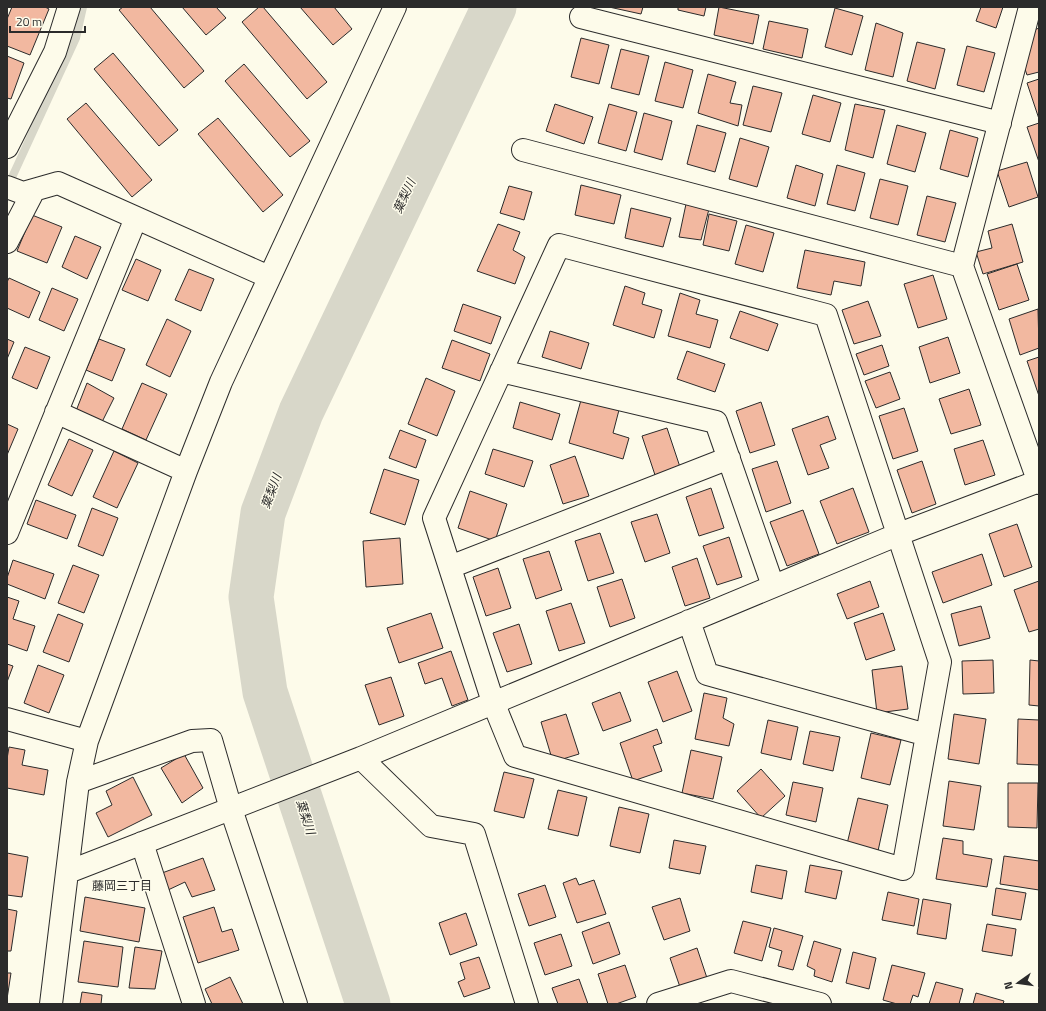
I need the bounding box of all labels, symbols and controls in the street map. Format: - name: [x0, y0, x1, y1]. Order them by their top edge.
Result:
- scale bar: [10, 8, 85, 34]
- text: 20 m: [16, 12, 42, 31]
- water label: 葉梨川: [388, 174, 421, 216]
- water label: 葉梨川: [256, 469, 287, 511]
- water label: 葉梨川: [291, 797, 321, 839]
- district label: 藤岡三丁目: [92, 876, 152, 895]
- north arrow: [998, 963, 1038, 1003]
- text: N: [1000, 980, 1017, 991]

